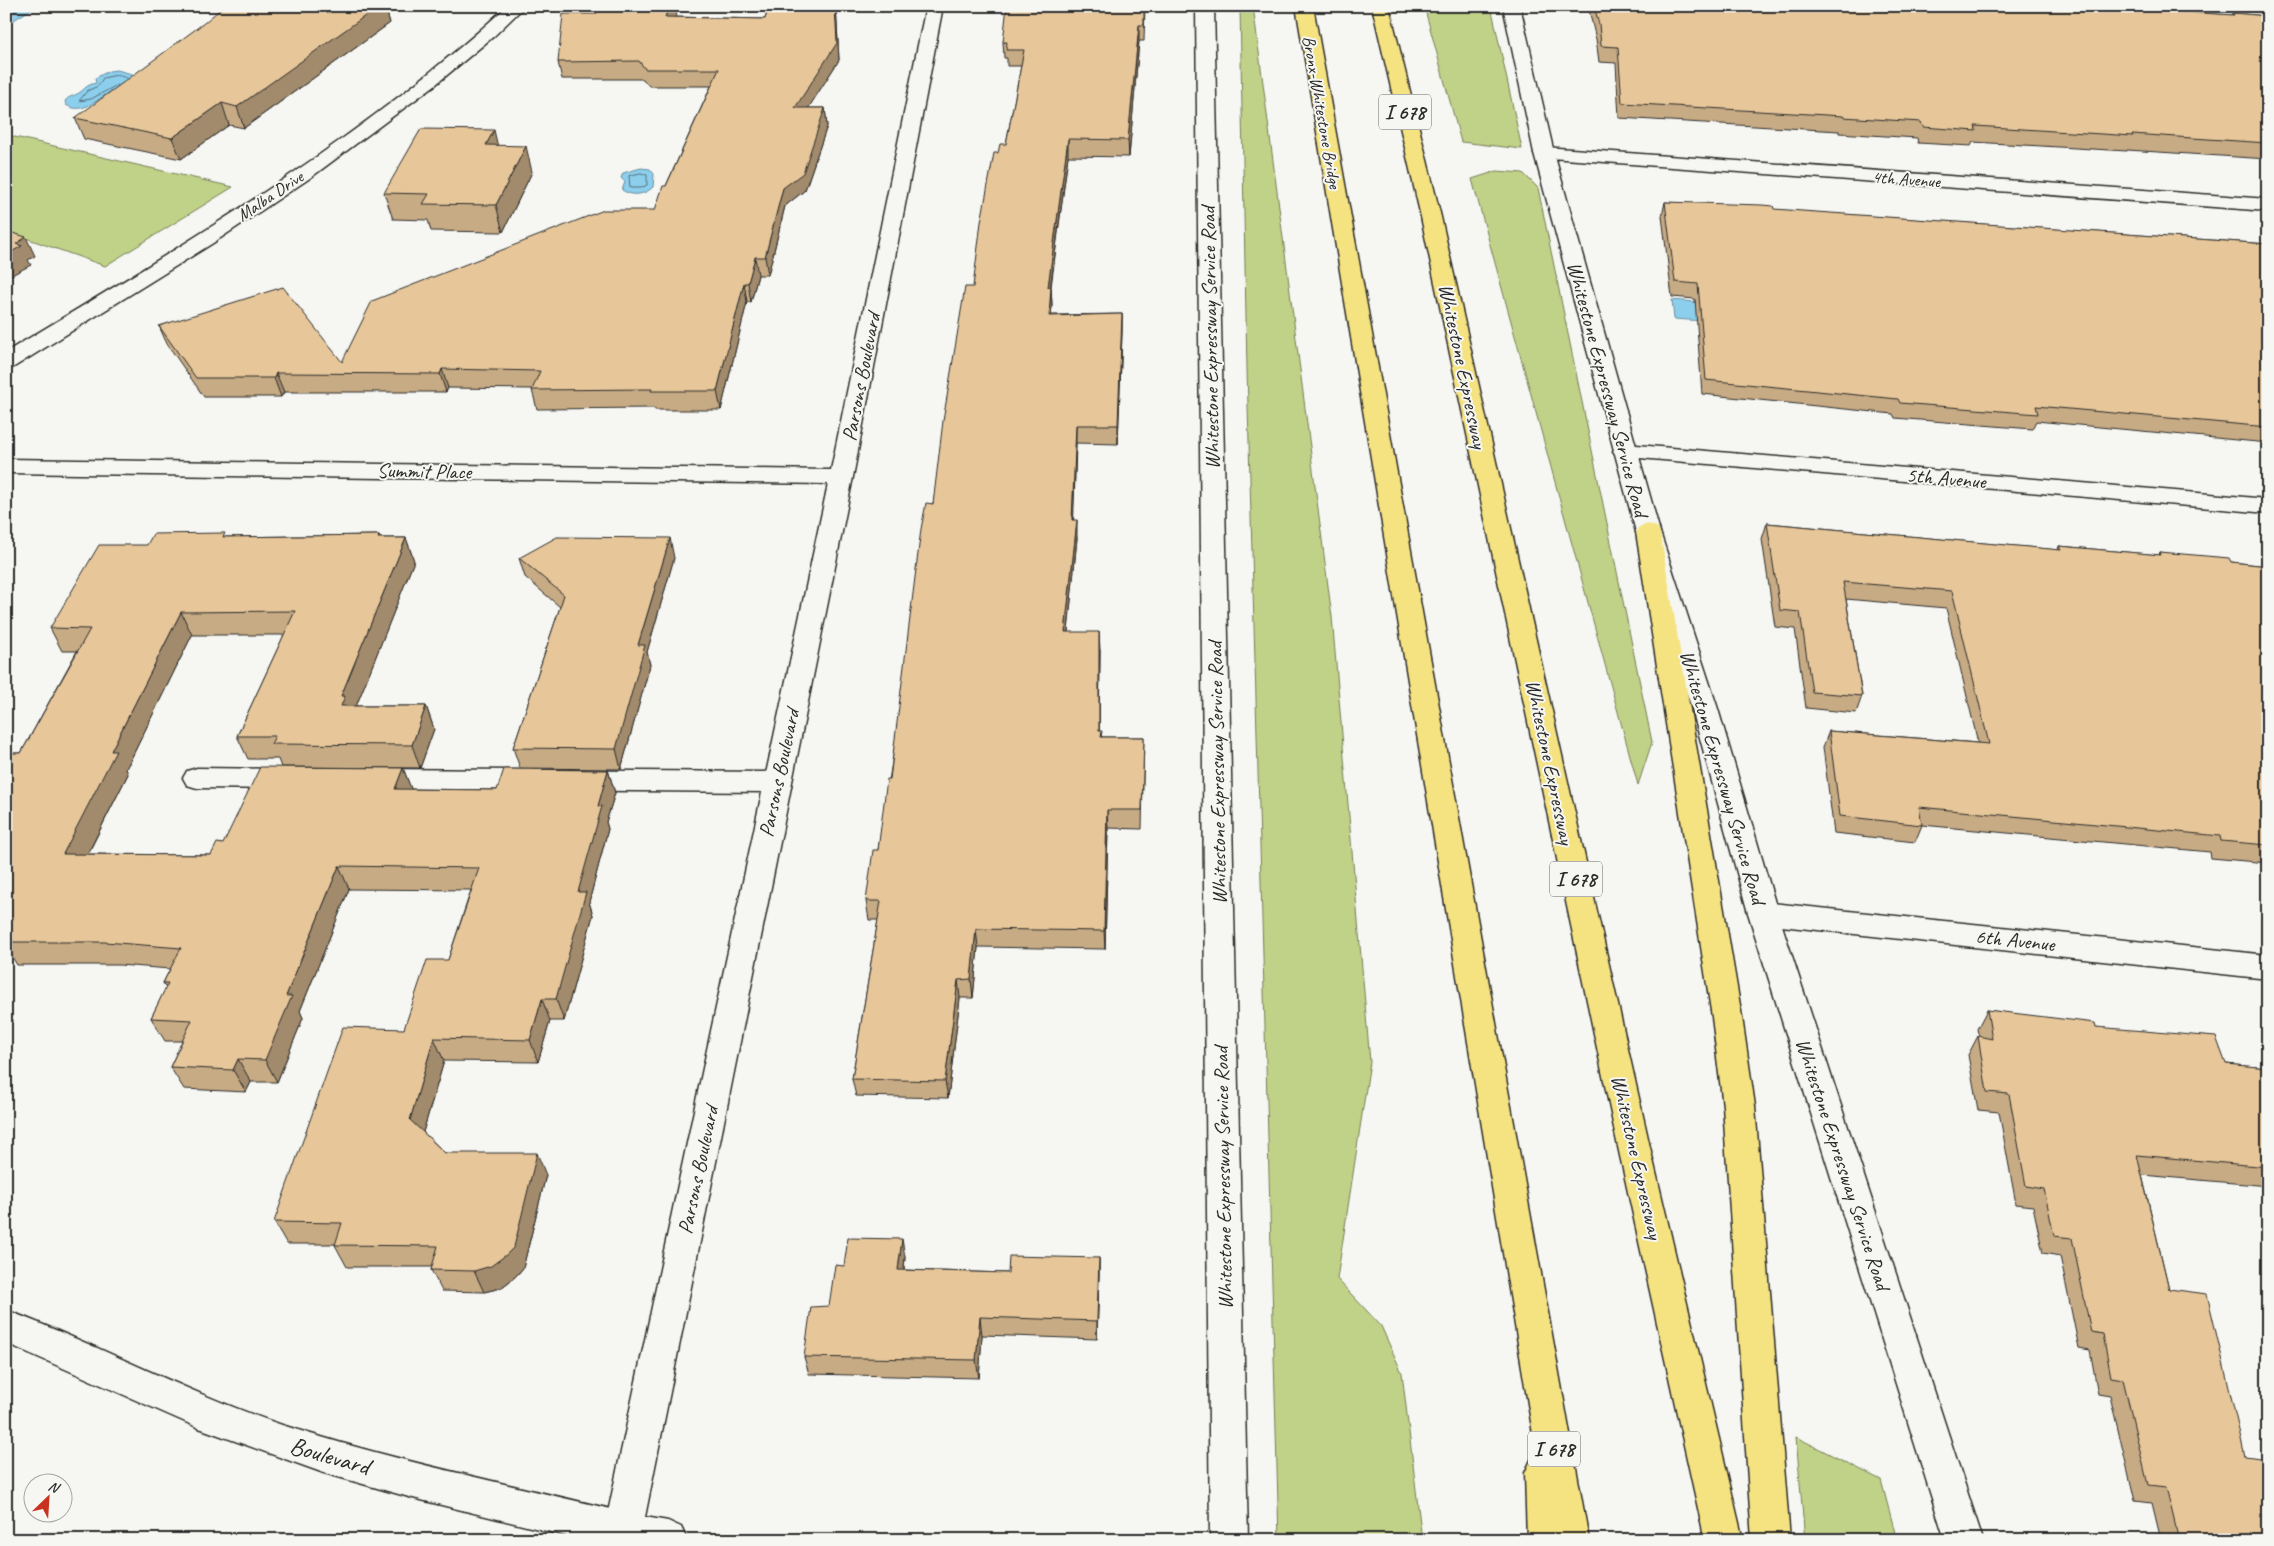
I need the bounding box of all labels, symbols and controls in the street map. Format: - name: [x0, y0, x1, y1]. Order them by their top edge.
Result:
- street label: Bronx-Whitestone Bridge: [1298, 34, 1346, 191]
- road number: I 678: [1379, 94, 1431, 130]
- street label: Malba Drive: [233, 165, 308, 226]
- street label: 4th Avenue: [1871, 166, 1942, 192]
- street label: Whitestone Expressway Service Road: [1195, 203, 1225, 470]
- street label: Whitestone Expressway Service Road: [1561, 259, 1656, 523]
- street label: Whitestone Expressway: [1433, 281, 1494, 452]
- street label: Parsons Boulevard: [836, 307, 887, 443]
- street label: Summit Place: [377, 457, 474, 485]
- street label: 5th Avenue: [1905, 462, 1988, 495]
- street label: Whitestone Expressway Service Road: [1202, 638, 1232, 905]
- street label: Whitestone Expressway Service Road: [1674, 647, 1773, 910]
- street label: Whitestone Expressway: [1520, 677, 1581, 848]
- street label: Parsons Boulevard: [753, 703, 806, 839]
- road number: I 678: [1550, 862, 1602, 896]
- street label: 6th Avenue: [1974, 923, 2057, 957]
- street label: Whitestone Expressway Service Road: [1790, 1035, 1897, 1296]
- street label: Whitestone Expressway Service Road: [1208, 1043, 1238, 1310]
- street label: Whitestone Expressway: [1605, 1072, 1669, 1243]
- street label: Parsons Boulevard: [672, 1100, 725, 1236]
- street label: Boulevard: [286, 1429, 377, 1484]
- road number: I 678: [1528, 1432, 1580, 1466]
- north arrow: [22, 1474, 72, 1524]
- text: N: [46, 1477, 63, 1497]

